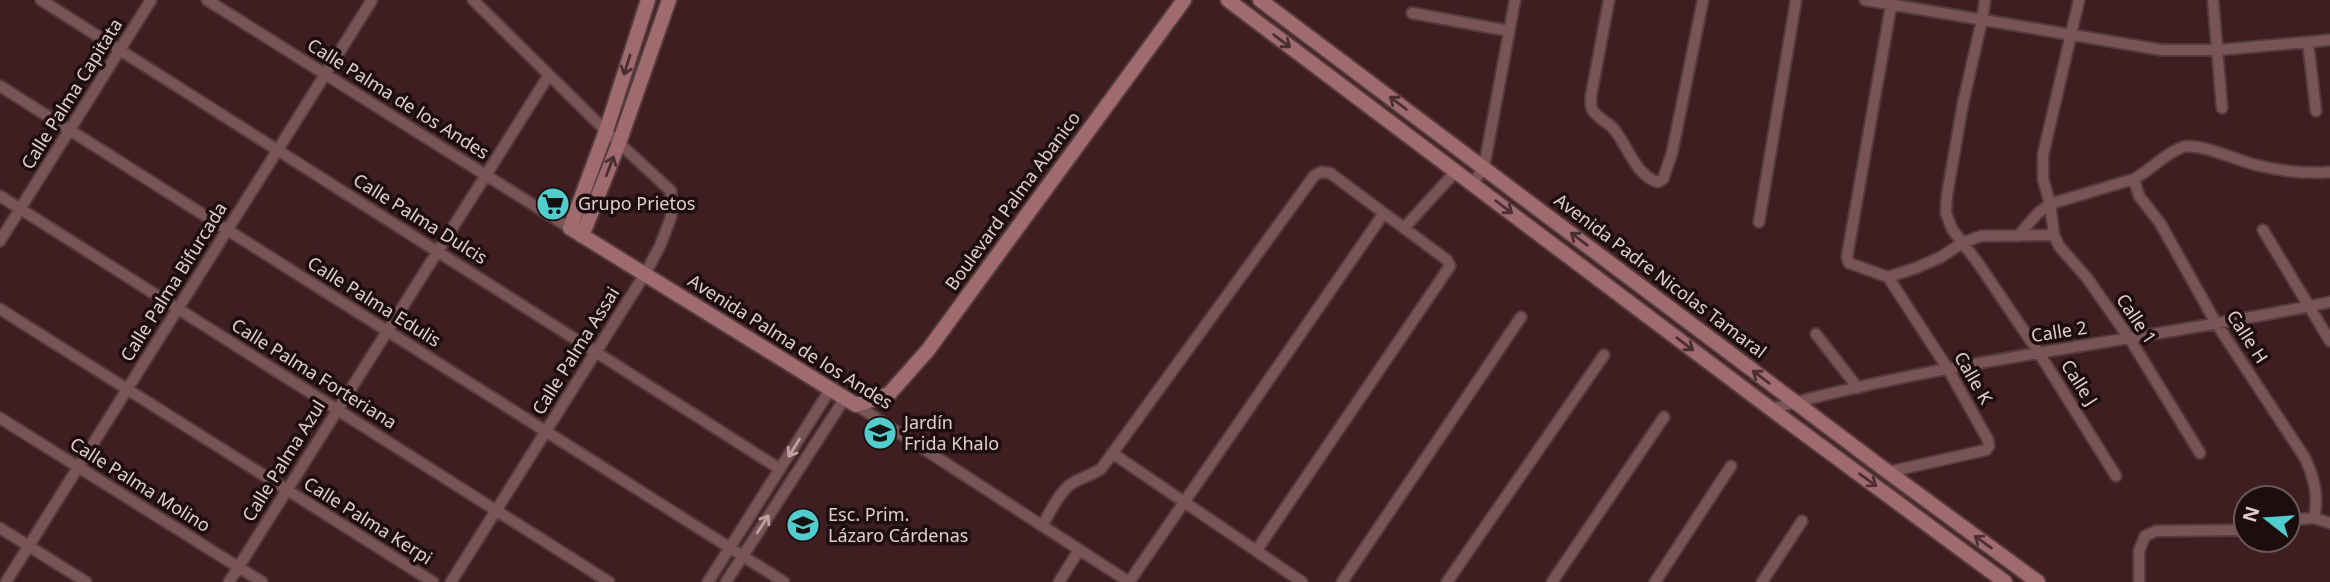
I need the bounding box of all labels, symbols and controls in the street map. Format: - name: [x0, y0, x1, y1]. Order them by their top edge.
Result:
- street label: Calle Palma Capitata: [15, 14, 127, 173]
- street label: Calle Palma de los Andes: [303, 32, 494, 164]
- one-way arrow: [1273, 33, 1292, 48]
- one-way arrow: [620, 54, 633, 76]
- one-way arrow: [1389, 95, 1407, 110]
- street label: Boulevard Palma Abanico: [939, 106, 1085, 295]
- one-way arrow: [605, 156, 617, 178]
- street label: Calle Palma Dulcis: [349, 167, 492, 269]
- supermarket icon: Grupo Prietos: [534, 185, 572, 223]
- street label: Avenida Padre Nicolas Tamaral: [1550, 187, 1772, 363]
- place label: Grupo Prietos: [578, 191, 695, 215]
- street label: Calle Palma Bifurcada: [114, 197, 232, 366]
- one-way arrow: [1494, 199, 1512, 214]
- one-way arrow: [1571, 232, 1589, 247]
- street label: Calle Palma Edulis: [303, 250, 446, 352]
- street label: Avenida Palma de los Andes: [684, 268, 897, 414]
- street label: Calle Palma Assai: [526, 282, 624, 419]
- street label: Calle 1: [2111, 289, 2162, 348]
- street label: Calle H: [2222, 305, 2274, 368]
- street label: Calle Palma Forteriana: [227, 312, 402, 434]
- street label: Calle 2: [2029, 315, 2088, 347]
- one-way arrow: [1675, 337, 1694, 351]
- street label: Calle K: [1949, 347, 1999, 409]
- street label: Calle J: [2056, 355, 2104, 410]
- one-way arrow: [1752, 369, 1771, 384]
- street label: Calle Palma Azul: [236, 395, 330, 526]
- place label: Jardín Frida Khalo: [902, 410, 999, 455]
- school or university icon: Jardín Frida Khalo: [861, 414, 899, 452]
- street label: Calle Palma Molino: [66, 431, 215, 537]
- one-way arrow: [786, 437, 800, 457]
- street label: Calle Palma Kerpi: [300, 471, 437, 569]
- one-way arrow: [1858, 472, 1877, 487]
- north arrow: [2232, 484, 2302, 554]
- place label: Esc. Prim. Lázaro Cárdenas: [828, 502, 968, 547]
- text: N: [2236, 503, 2265, 525]
- school or university icon: Esc. Prim. Lázaro Cárdenas: [784, 506, 822, 544]
- one-way arrow: [756, 515, 770, 535]
- one-way arrow: [1973, 535, 1992, 550]

